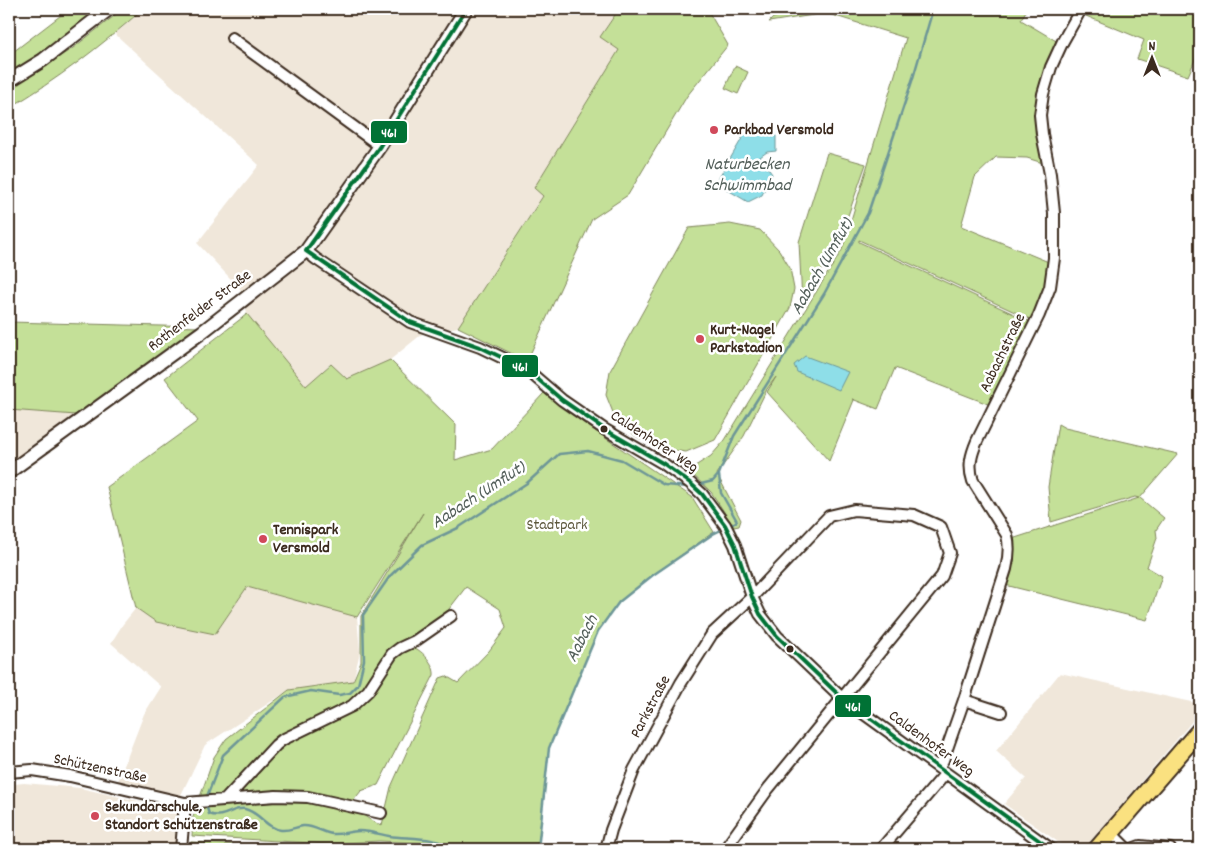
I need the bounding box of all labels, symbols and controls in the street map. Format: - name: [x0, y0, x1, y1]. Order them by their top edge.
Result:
- north arrow: [1126, 32, 1176, 82]
- text: N: [1149, 37, 1156, 57]
- place label: Parkbad Versmold: [724, 119, 834, 142]
- line badge: 461: [370, 120, 408, 144]
- text: 461: [381, 124, 397, 144]
- marker: Parkbad Versmold: [708, 124, 720, 136]
- water label: Naturbecken Schwimmbad: [703, 153, 793, 199]
- water label: Aabach (Umflut): [785, 213, 861, 320]
- street label: Rothenfelder Straße: [143, 264, 257, 358]
- street label: Aabachstraße: [974, 310, 1032, 396]
- place label: Kurt-Nagel Parkstadion: [710, 319, 782, 360]
- marker: Kurt-Nagel Parkstadion: [694, 333, 706, 345]
- line badge: 461: [501, 354, 539, 378]
- text: 461: [512, 358, 528, 378]
- street label: Caldenhofer Weg: [605, 405, 703, 479]
- unlabelled marker: [599, 424, 609, 434]
- water label: Aabach (Umflut): [427, 455, 532, 536]
- park label: Stadtpark: [526, 514, 588, 537]
- place label: Tennispark Versmold: [273, 519, 339, 560]
- marker: Tennispark Versmold: [257, 533, 269, 545]
- water label: Aabach: [561, 610, 606, 667]
- unlabelled marker: [785, 644, 795, 654]
- street label: Parkstraße: [625, 672, 677, 742]
- line badge: 461: [834, 694, 872, 718]
- text: 461: [845, 698, 861, 718]
- street label: Caldenhofer Weg: [883, 705, 979, 783]
- street label: Schützenstraße: [51, 748, 149, 790]
- place label: Sekundarschule, Standort Schützenstraße: [105, 796, 258, 837]
- marker: Sekundarschule, Standort Schützenstraße: [89, 810, 101, 822]

